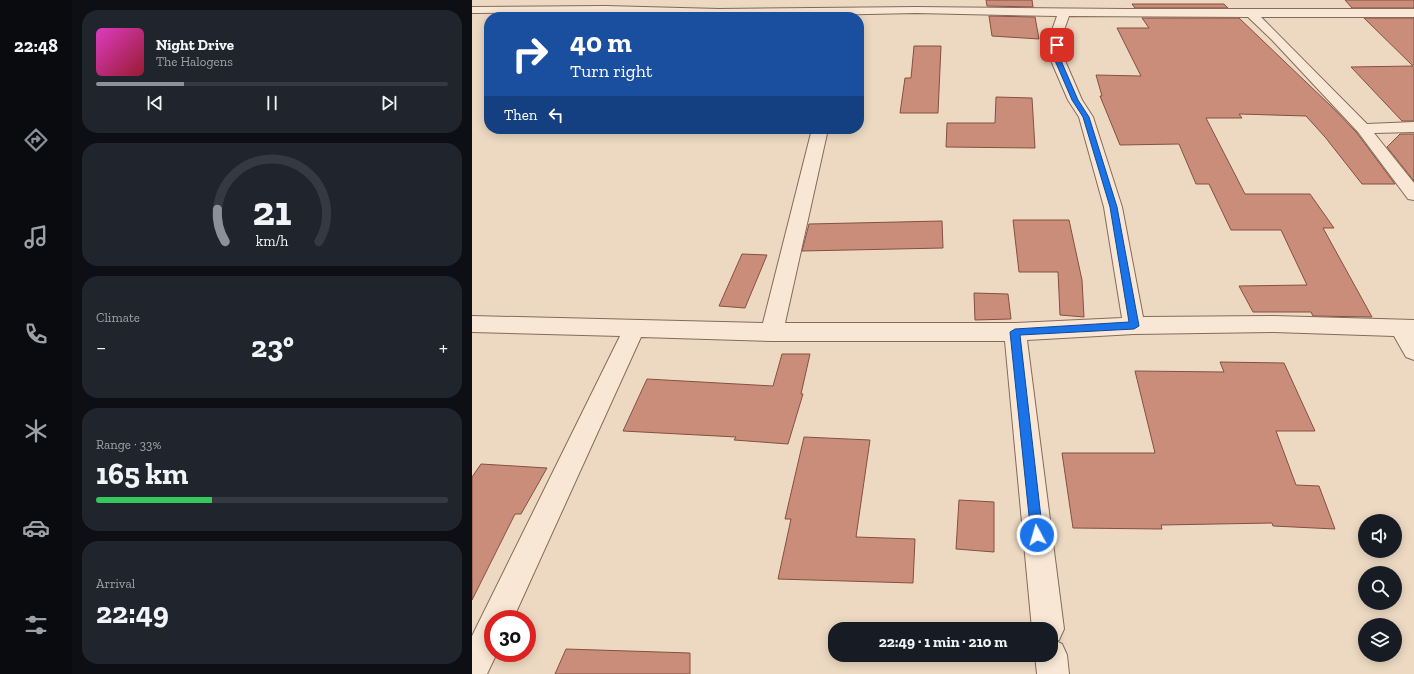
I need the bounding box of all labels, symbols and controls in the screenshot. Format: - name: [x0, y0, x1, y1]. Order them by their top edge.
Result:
- text: 40 m: [570, 26, 632, 59]
- icon: right: [504, 28, 556, 80]
- pin: [1040, 28, 1074, 62]
- icon: arrive: [1046, 34, 1068, 56]
- text: 22:48: [14, 35, 58, 57]
- text: Night Drive: [156, 36, 234, 54]
- text: The Halogens: [156, 54, 233, 69]
- text: Turn right: [570, 60, 652, 82]
- icon: previous: [144, 92, 166, 114]
- icon: pause: [261, 92, 283, 114]
- icon: next: [378, 92, 400, 114]
- icon: left: [545, 104, 567, 126]
- text: Then: [504, 106, 537, 124]
- icon: directions: [22, 126, 50, 154]
- text: 21: [252, 186, 292, 236]
- icon: music: [22, 223, 50, 251]
- text: km/h: [256, 233, 288, 250]
- text: Climate: [96, 310, 140, 325]
- icon: phone: [22, 320, 50, 348]
- text: 23°: [251, 329, 294, 365]
- text: −: [96, 334, 106, 361]
- text: +: [439, 334, 448, 361]
- icon: climate: [22, 417, 50, 445]
- text: Range · 33%: [96, 437, 161, 452]
- text: 165 km: [96, 456, 188, 492]
- icon: car: [22, 514, 50, 542]
- position arrow: [1016, 514, 1058, 556]
- map controls: [1358, 514, 1402, 662]
- button: sound: [1358, 514, 1402, 558]
- button: search: [1358, 566, 1402, 610]
- text: Arrival: [96, 576, 135, 591]
- text: 22:49: [96, 595, 169, 631]
- speed limit sign: 30: [484, 610, 536, 662]
- icon: filters: [22, 611, 50, 639]
- button: layers: [1358, 618, 1402, 662]
- text: 22:49 · 1 min · 210 m: [879, 633, 1007, 651]

